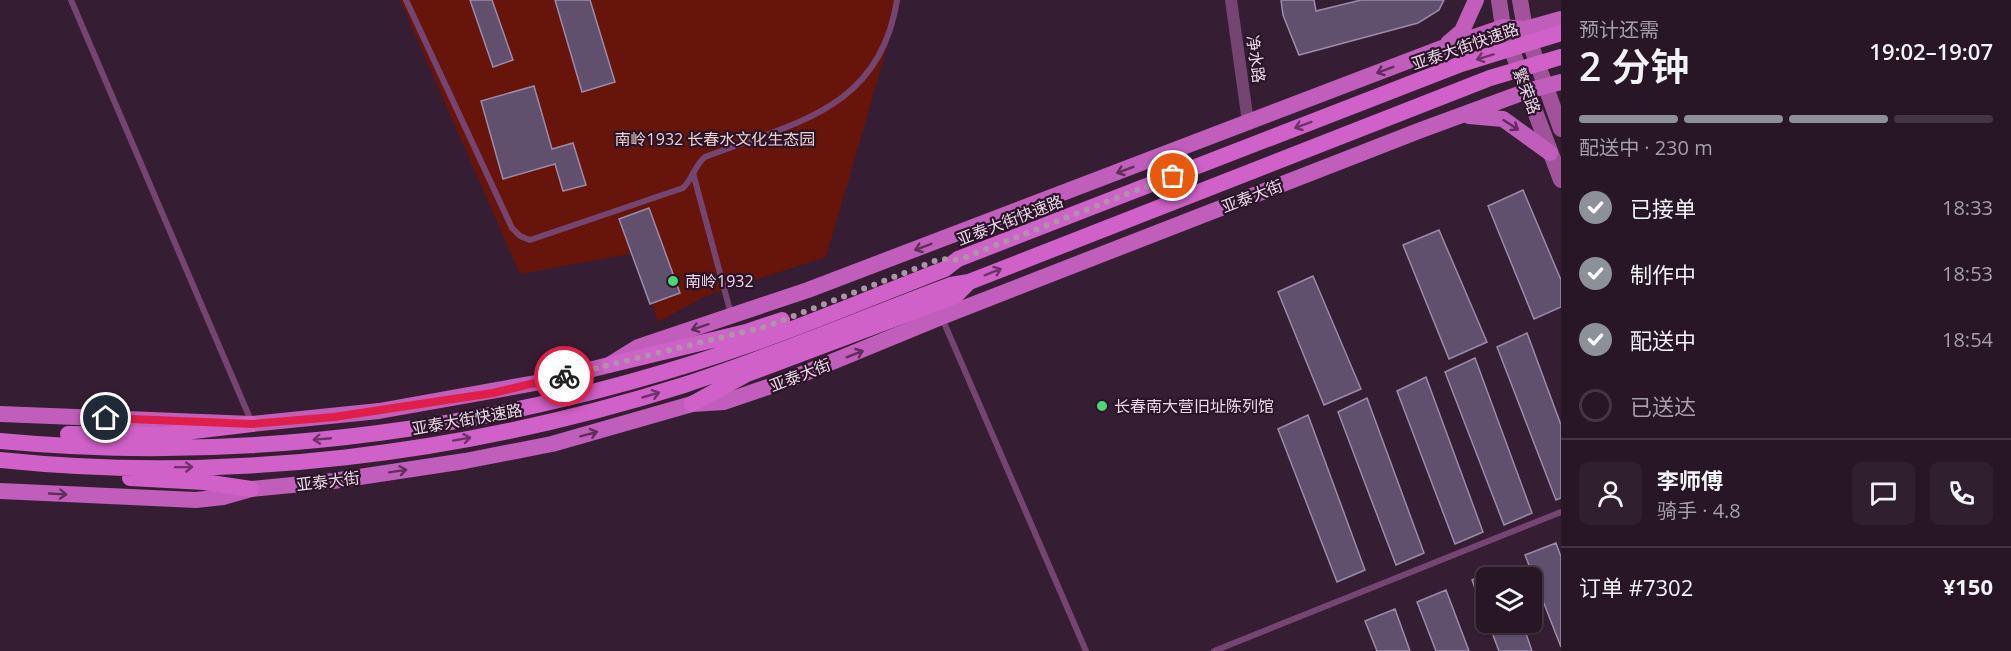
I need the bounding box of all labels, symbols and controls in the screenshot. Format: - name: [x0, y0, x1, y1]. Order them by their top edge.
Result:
- text: 预计还需: [1579, 16, 1659, 43]
- street label: 亚泰大街快速路: [1408, 17, 1522, 75]
- street label: 净水路: [1242, 34, 1270, 84]
- text: 19:02–19:07: [1869, 36, 1993, 66]
- text: 2 分钟: [1579, 39, 1689, 92]
- one-way arrow: [1476, 52, 1495, 63]
- one-way arrow: [1376, 65, 1395, 76]
- street label: 繁荣路: [1508, 65, 1546, 117]
- one-way arrow: [1502, 119, 1519, 131]
- one-way arrow: [1294, 120, 1312, 131]
- park label: 南岭1932 长春水文化生态园: [615, 128, 815, 150]
- text: 配送中 · 230 m: [1579, 134, 1713, 161]
- pin: [1147, 150, 1198, 201]
- icon: bag: [1156, 159, 1189, 192]
- one-way arrow: [1116, 165, 1135, 176]
- street label: 亚泰大街: [1218, 174, 1286, 218]
- street label: 亚泰大街快速路: [954, 190, 1066, 250]
- icon: check: [1579, 191, 1612, 224]
- text: 已接单: [1630, 193, 1696, 223]
- text: 18:33: [1942, 194, 1993, 221]
- one-way arrow: [914, 243, 933, 254]
- icon: check: [1579, 257, 1612, 290]
- text: 制作中: [1630, 259, 1696, 289]
- text: 18:53: [1942, 260, 1993, 287]
- one-way arrow: [983, 266, 1001, 277]
- place label: 南岭1932: [685, 270, 754, 292]
- marker: 南岭1932: [666, 274, 680, 288]
- one-way arrow: [691, 322, 710, 333]
- icon: check: [1579, 323, 1612, 356]
- text: 配送中: [1630, 325, 1696, 355]
- text: 18:54: [1942, 326, 1993, 353]
- courier: [534, 346, 594, 406]
- one-way arrow: [845, 348, 864, 359]
- street label: 亚泰大街: [766, 353, 834, 397]
- icon: bike: [548, 360, 581, 393]
- one-way arrow: [641, 388, 660, 400]
- text: 已送达: [1630, 391, 1696, 421]
- pin: [80, 392, 131, 443]
- place label: 长春南大营旧址陈列馆: [1114, 395, 1274, 417]
- street label: 亚泰大街快速路: [410, 398, 524, 440]
- marker: 长春南大营旧址陈列馆: [1095, 399, 1109, 413]
- icon: home: [89, 401, 122, 434]
- one-way arrow: [579, 428, 598, 439]
- one-way arrow: [313, 433, 333, 444]
- one-way arrow: [451, 434, 471, 445]
- one-way arrow: [174, 461, 194, 473]
- button: person: [1579, 462, 1642, 525]
- button: chat: [1852, 462, 1915, 525]
- button: phone: [1930, 462, 1993, 525]
- text: 李师傅: [1657, 465, 1723, 495]
- street label: 亚泰大街: [295, 466, 361, 496]
- one-way arrow: [388, 466, 407, 477]
- one-way arrow: [48, 488, 68, 499]
- text: 骑手 · 4.8: [1657, 497, 1741, 524]
- map controls: [1476, 567, 1542, 633]
- button: layers: [1476, 567, 1542, 633]
- text: ¥150: [1943, 571, 1993, 601]
- text: 订单 #7302: [1579, 572, 1693, 602]

